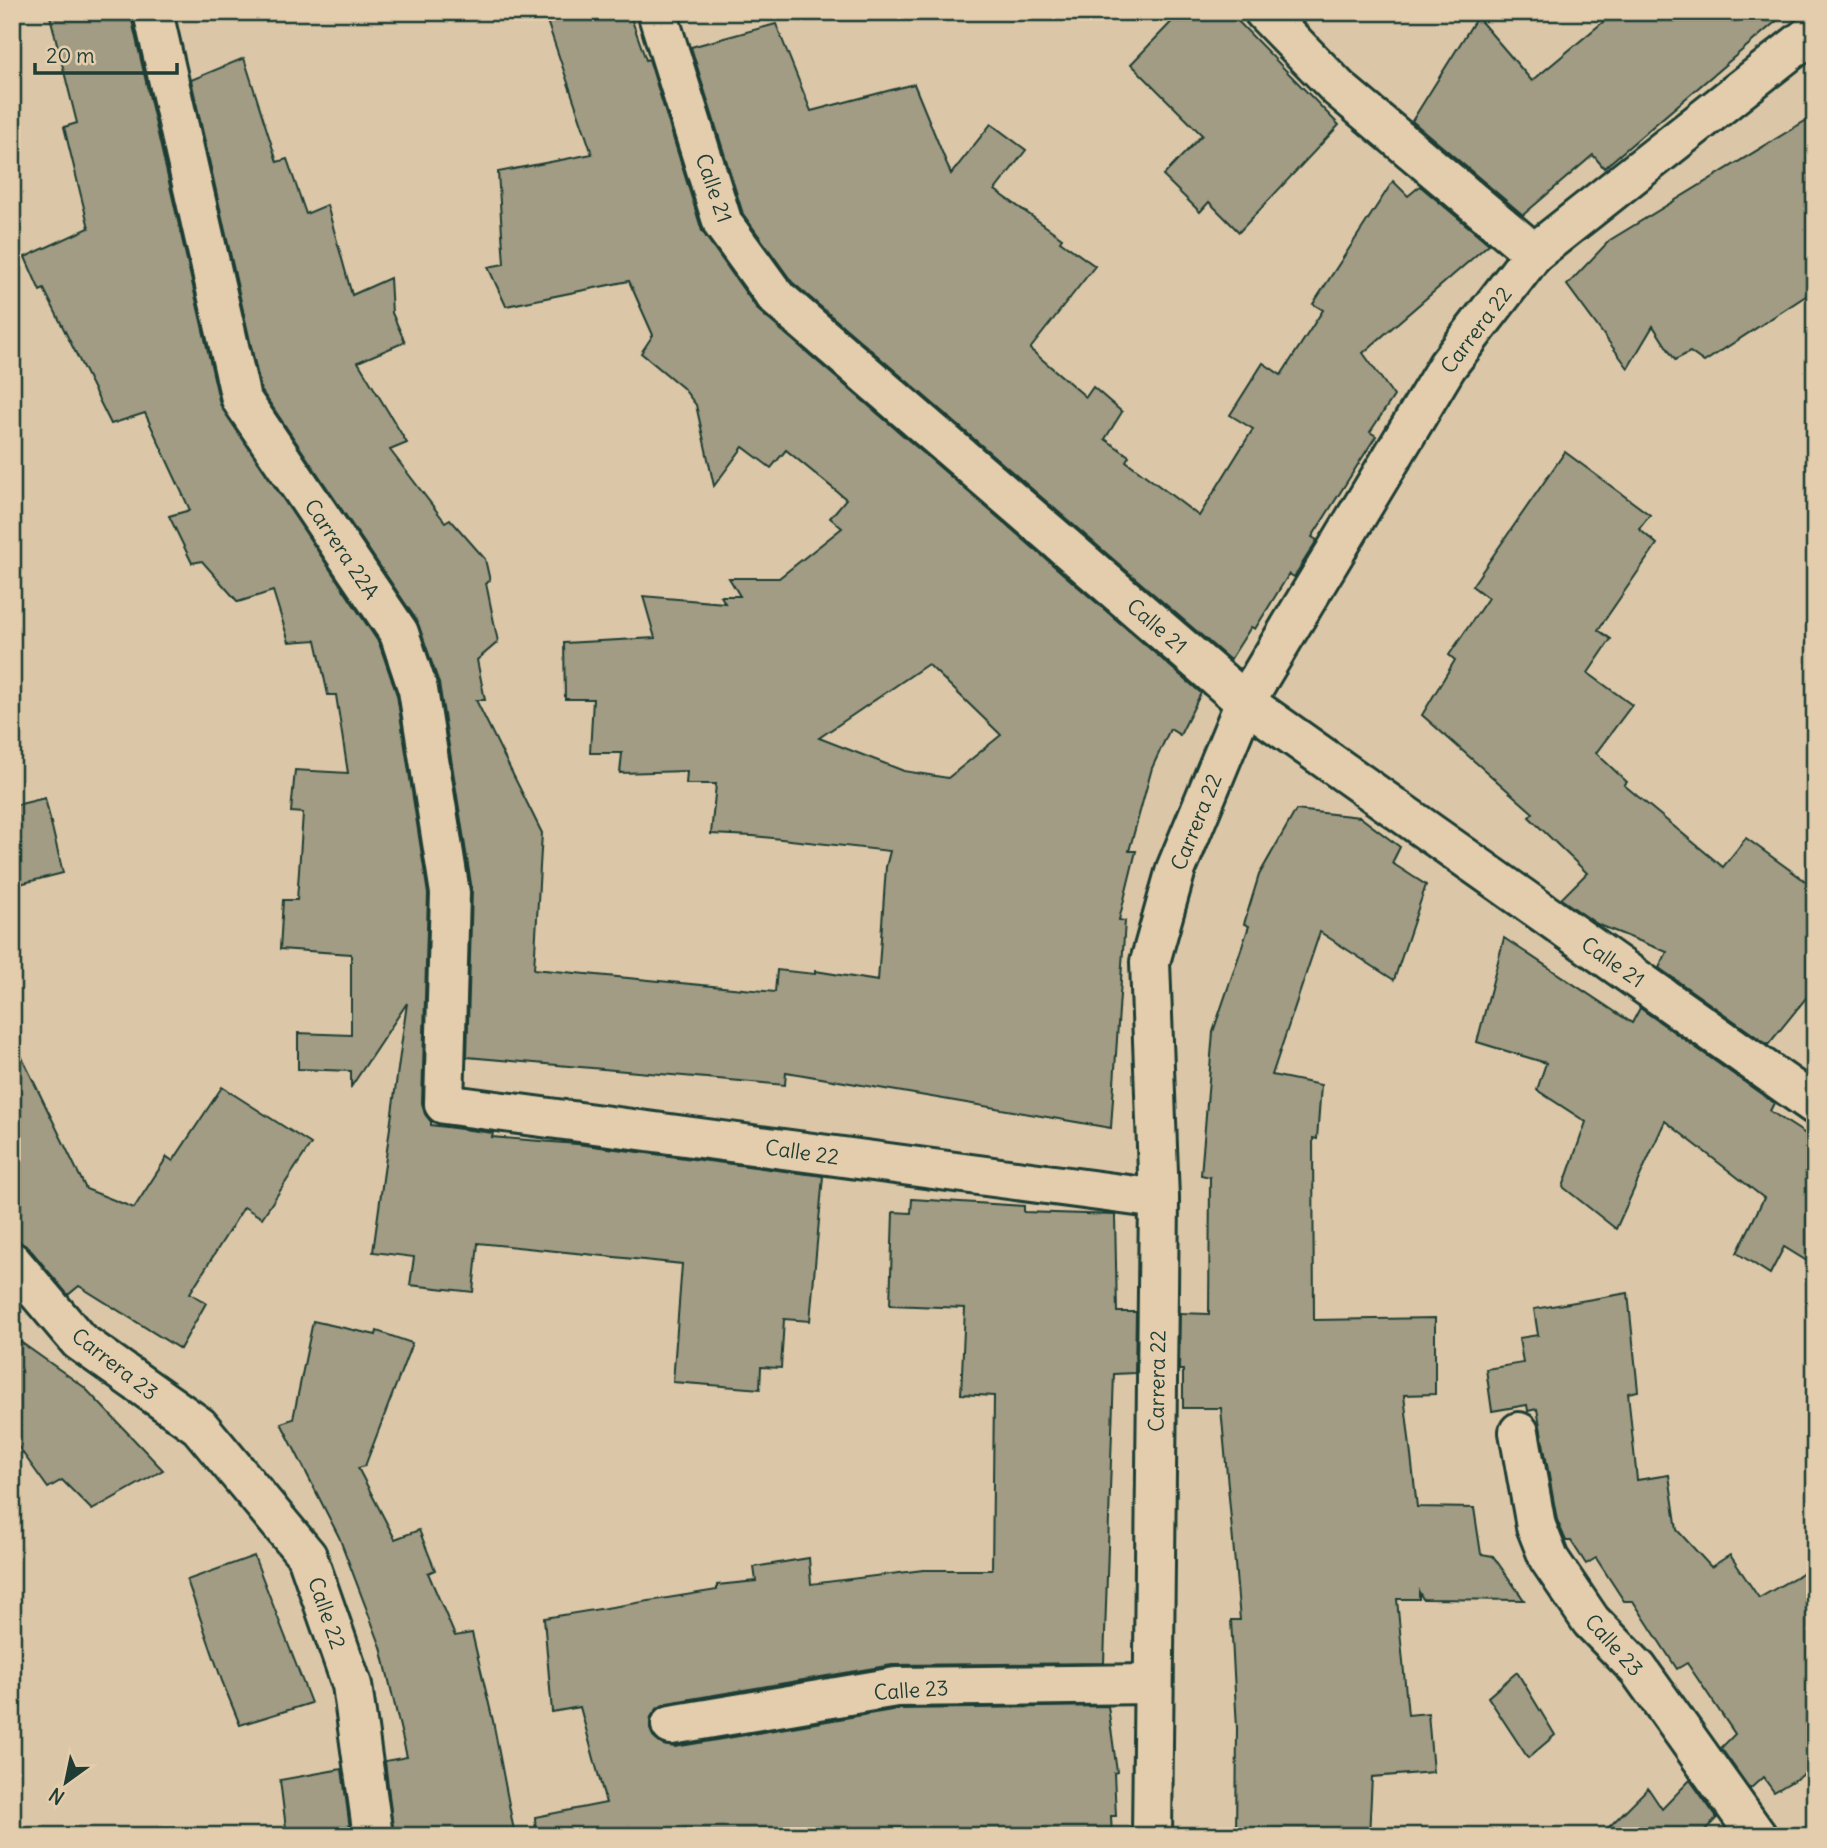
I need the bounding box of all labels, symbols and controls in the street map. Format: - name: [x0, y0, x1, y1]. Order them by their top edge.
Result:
- scale bar: [35, 32, 177, 76]
- text: 20 m: [46, 42, 95, 69]
- street label: Calle 21: [690, 150, 738, 226]
- street label: Carrera 22: [1435, 281, 1517, 379]
- street label: Carrera 22A: [299, 494, 385, 604]
- street label: Calle 21: [1121, 592, 1193, 660]
- street label: Carrera 22: [1164, 770, 1228, 874]
- street label: Calle 21: [1576, 931, 1650, 993]
- street label: Calle 22: [763, 1133, 841, 1171]
- street label: Carrera 23: [66, 1322, 164, 1406]
- street label: Carrera 22: [1143, 1330, 1171, 1432]
- street label: Calle 22: [302, 1573, 352, 1653]
- street label: Calle 23: [1579, 1608, 1649, 1682]
- street label: Calle 23: [873, 1674, 949, 1706]
- north arrow: [32, 1746, 102, 1816]
- text: N: [45, 1783, 69, 1810]

